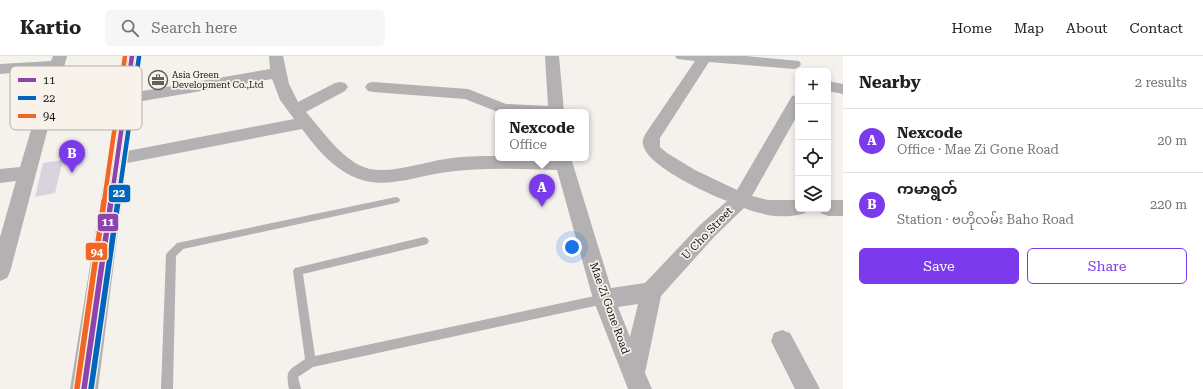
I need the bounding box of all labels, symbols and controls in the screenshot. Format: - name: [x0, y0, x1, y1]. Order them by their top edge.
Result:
- search box: [105, 10, 385, 46]
- text: Kartio: [20, 16, 81, 39]
- icon: search: [119, 17, 141, 39]
- text: Search here: [151, 19, 237, 37]
- text: Home: [951, 20, 992, 36]
- text: Map: [1014, 20, 1044, 36]
- text: About: [1066, 20, 1108, 36]
- text: Contact: [1130, 20, 1183, 36]
- legend: [10, 66, 142, 130]
- map controls: [795, 68, 831, 212]
- button: +: [795, 68, 831, 104]
- office icon: Asia Green Development Co.,Ltd: [147, 69, 169, 91]
- place label: Asia Green Development Co.,Ltd: [172, 70, 264, 90]
- text: Nearby: [859, 72, 921, 92]
- text: 11: [43, 74, 55, 87]
- text: 2 results: [1135, 75, 1187, 90]
- text: 22: [43, 92, 55, 105]
- button: −: [795, 104, 831, 140]
- popup: [495, 109, 589, 161]
- text: 94: [43, 110, 56, 123]
- text: Nexcode: [509, 119, 575, 137]
- text: Nexcode: [897, 124, 963, 142]
- text: A: [867, 133, 877, 148]
- text: 20 m: [1157, 133, 1187, 148]
- text: Office: [509, 137, 547, 152]
- pin: B: [59, 140, 85, 173]
- button: locate: [795, 140, 831, 176]
- text: Office · Mae Zi Gone Road: [897, 142, 1059, 157]
- pin: A: [529, 174, 555, 207]
- button: layers: [795, 176, 831, 212]
- text: ကမာရွတ်: [897, 180, 957, 198]
- line badge: 22: [108, 184, 131, 203]
- text: 22: [113, 187, 125, 200]
- text: B: [867, 197, 877, 212]
- text: 220 m: [1150, 197, 1187, 212]
- street label: U Cho Street: [679, 204, 736, 262]
- text: Station · ဗဟိုလမ်း Baho Road: [897, 212, 1074, 227]
- line badge: 11: [97, 213, 119, 232]
- text: 11: [102, 216, 114, 229]
- your location: [562, 237, 582, 257]
- line badge: 94: [85, 242, 108, 261]
- text: 94: [91, 246, 104, 259]
- button: Save: [859, 248, 1019, 284]
- button: Share: [1027, 248, 1187, 284]
- street label: Mae Zi Gone Road: [587, 261, 632, 356]

